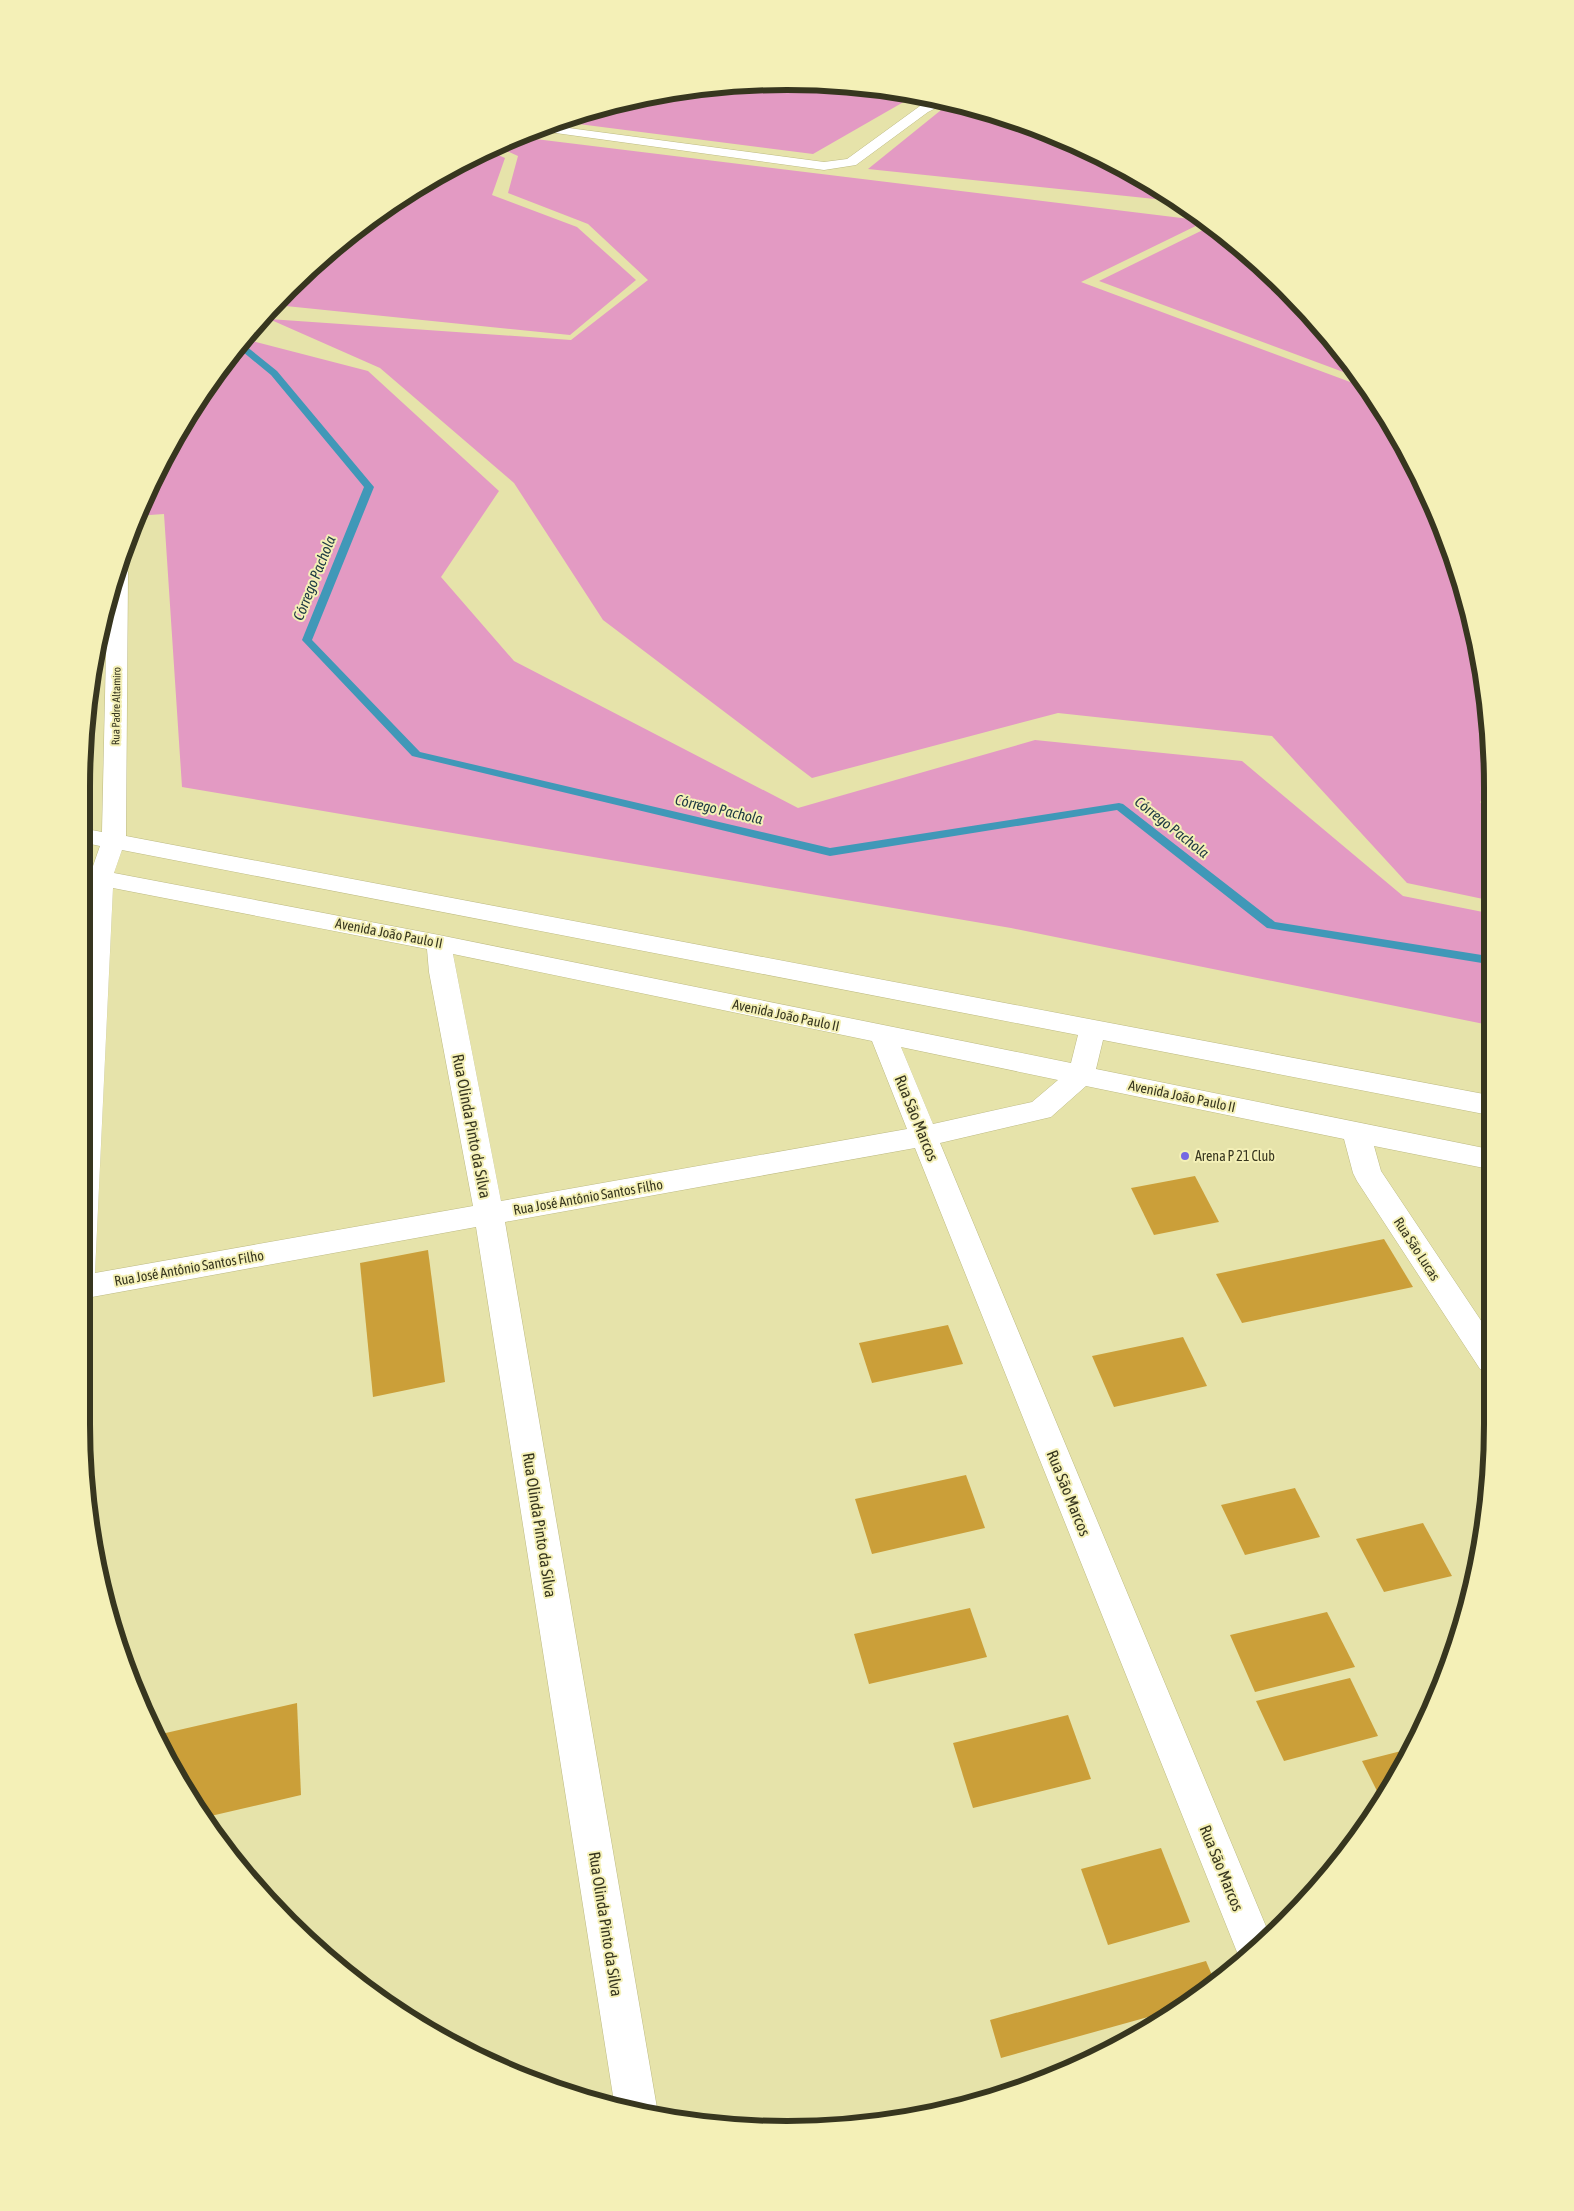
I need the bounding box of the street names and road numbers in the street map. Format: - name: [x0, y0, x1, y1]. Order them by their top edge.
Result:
- street label: Rua Padre Altamiro: [109, 667, 123, 745]
- street label: Avenida João Paulo II: [334, 915, 444, 951]
- street label: Avenida João Paulo II: [731, 996, 841, 1034]
- street label: Rua Olinda Pinto da Silva: [449, 1052, 495, 1200]
- street label: Rua São Marcos: [892, 1072, 943, 1164]
- street label: Avenida João Paulo II: [1127, 1077, 1237, 1115]
- street label: Rua José Antônio Santos Filho: [512, 1176, 664, 1218]
- street label: Rua São Lucas: [1391, 1214, 1443, 1284]
- street label: Rua José Antônio Santos Filho: [113, 1247, 265, 1289]
- street label: Rua São Marcos: [1044, 1447, 1095, 1539]
- street label: Rua Olinda Pinto da Silva: [520, 1451, 560, 1599]
- street label: Rua São Marcos: [1197, 1822, 1248, 1914]
- street label: Rua Olinda Pinto da Silva: [586, 1850, 626, 1998]

